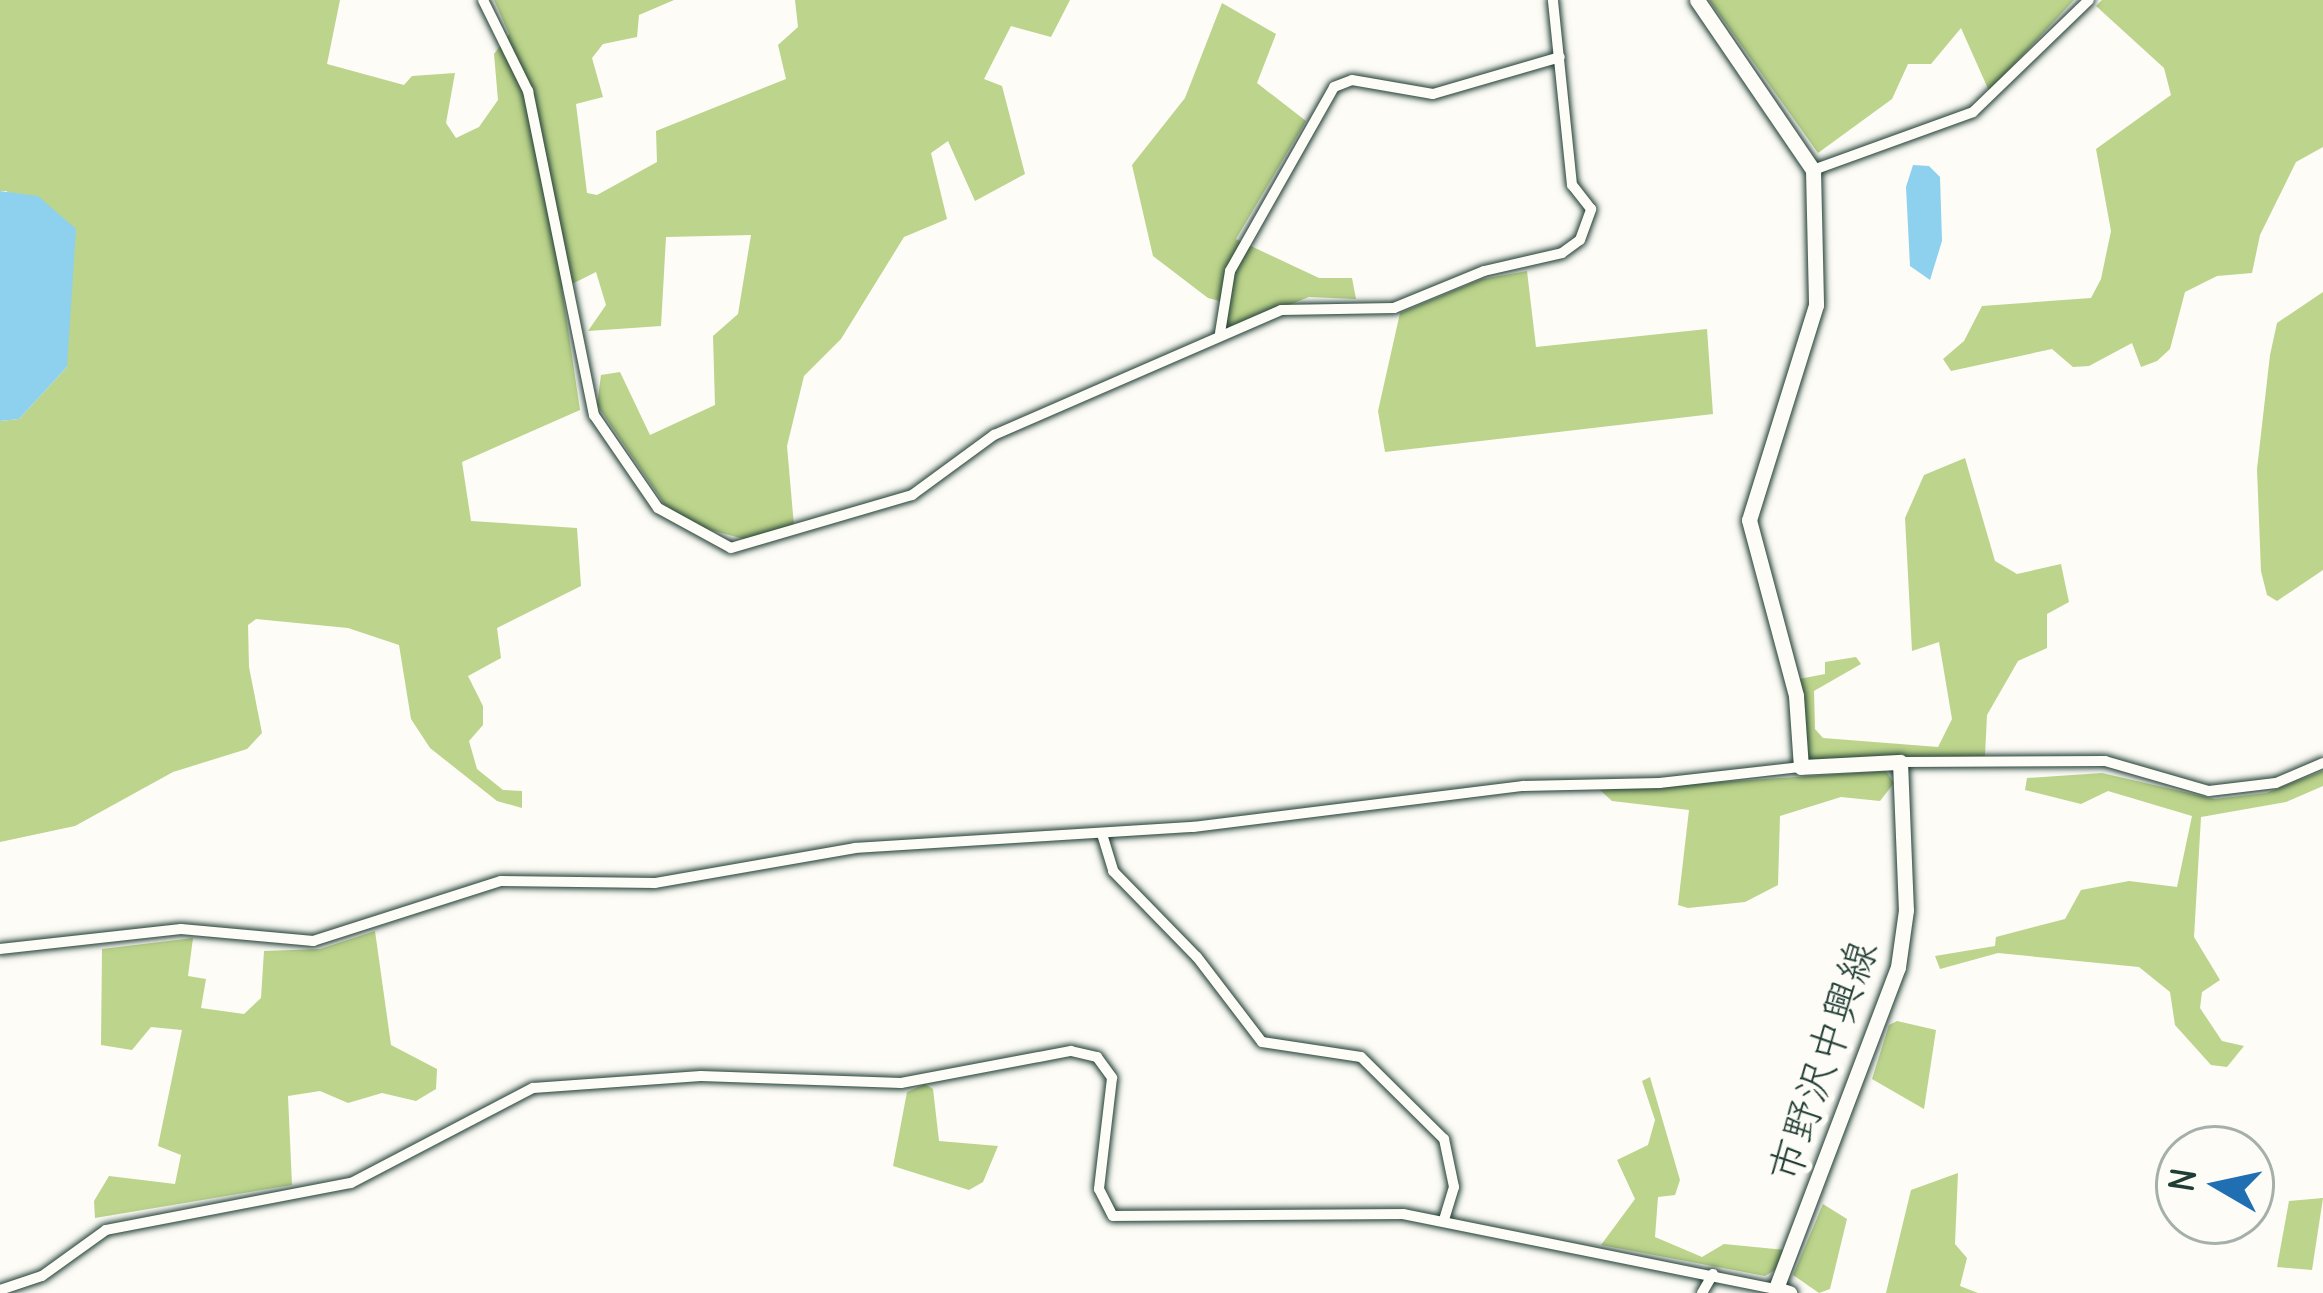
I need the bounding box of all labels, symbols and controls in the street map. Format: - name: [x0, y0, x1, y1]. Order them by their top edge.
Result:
- street label: 市野沢中興線: [1757, 934, 1887, 1188]
- north arrow: [2155, 1125, 2275, 1245]
- text: N: [2160, 1165, 2205, 1194]

